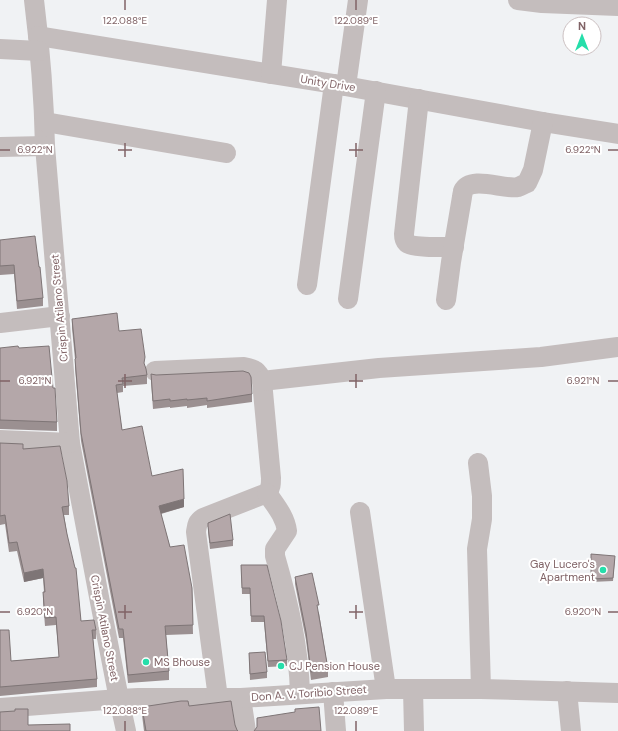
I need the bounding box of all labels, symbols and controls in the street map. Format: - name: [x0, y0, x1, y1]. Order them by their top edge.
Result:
- text: 122.088°E: [103, 14, 147, 27]
- text: 122.089°E: [334, 14, 378, 27]
- north arrow: [562, 16, 602, 56]
- text: N: [578, 19, 586, 33]
- street label: Unity Drive: [299, 72, 357, 94]
- text: 6.922°N: [17, 143, 53, 156]
- text: 6.922°N: [565, 143, 601, 156]
- street label: Crispin Atilano Street: [47, 254, 71, 362]
- text: 6.921°N: [19, 374, 52, 387]
- text: 6.921°N: [567, 374, 600, 387]
- place label: Gay Lucero's Apartment: [530, 557, 595, 584]
- marker: Gay Lucero's Apartment: [598, 565, 608, 575]
- street label: Crispin Atilano Street: [88, 574, 122, 682]
- text: 6.920°N: [17, 605, 53, 618]
- text: 6.920°N: [565, 605, 601, 618]
- place label: MS Bhouse: [154, 655, 210, 669]
- marker: MS Bhouse: [141, 657, 151, 667]
- place label: CJ Pension House: [289, 659, 380, 673]
- marker: CJ Pension House: [276, 661, 286, 671]
- street label: Don A. V. Toribio Street: [251, 682, 367, 704]
- text: 122.088°E: [103, 704, 147, 717]
- text: 122.089°E: [334, 704, 378, 717]

